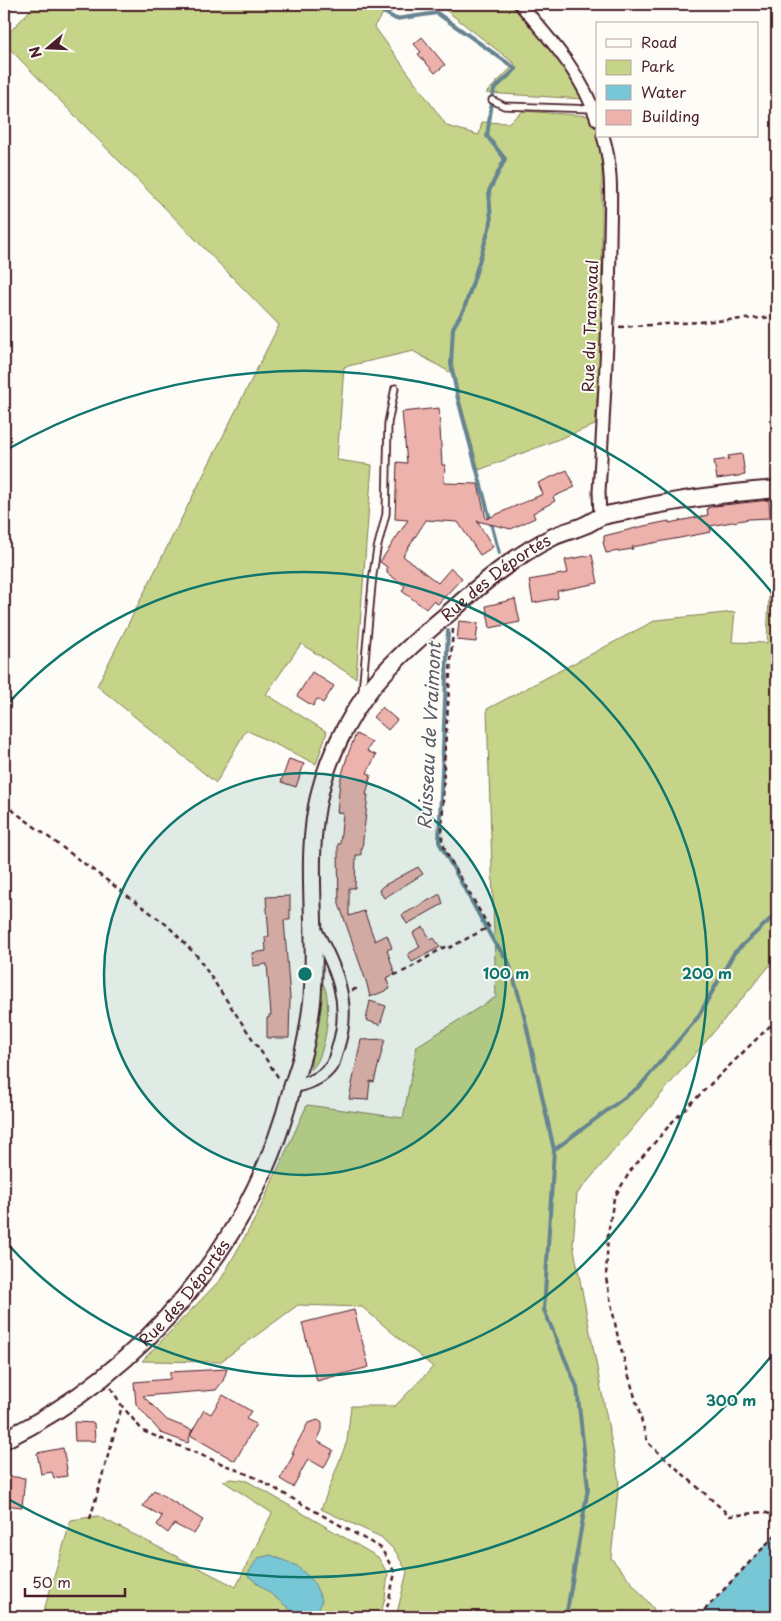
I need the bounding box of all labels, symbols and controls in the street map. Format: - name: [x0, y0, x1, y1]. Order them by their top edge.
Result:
- north arrow: [22, 22, 72, 72]
- legend: [596, 22, 758, 138]
- text: Road: [641, 30, 677, 53]
- text: N: [24, 44, 47, 61]
- text: Park: [641, 54, 675, 77]
- text: Water: [641, 80, 686, 103]
- text: Building: [641, 104, 700, 127]
- street label: Rue du Transvaal: [575, 259, 603, 393]
- street label: Rue des Déportés: [435, 527, 554, 626]
- water label: Ruisseau de Vraimont: [410, 639, 447, 830]
- text: 100 m: [483, 961, 529, 984]
- text: 200 m: [682, 961, 732, 984]
- centre of rings: [296, 965, 314, 983]
- street label: Rue des Déportés: [133, 1234, 235, 1351]
- text: 300 m: [706, 1388, 756, 1411]
- scale bar: [25, 1566, 125, 1598]
- text: 50 m: [32, 1570, 71, 1593]

